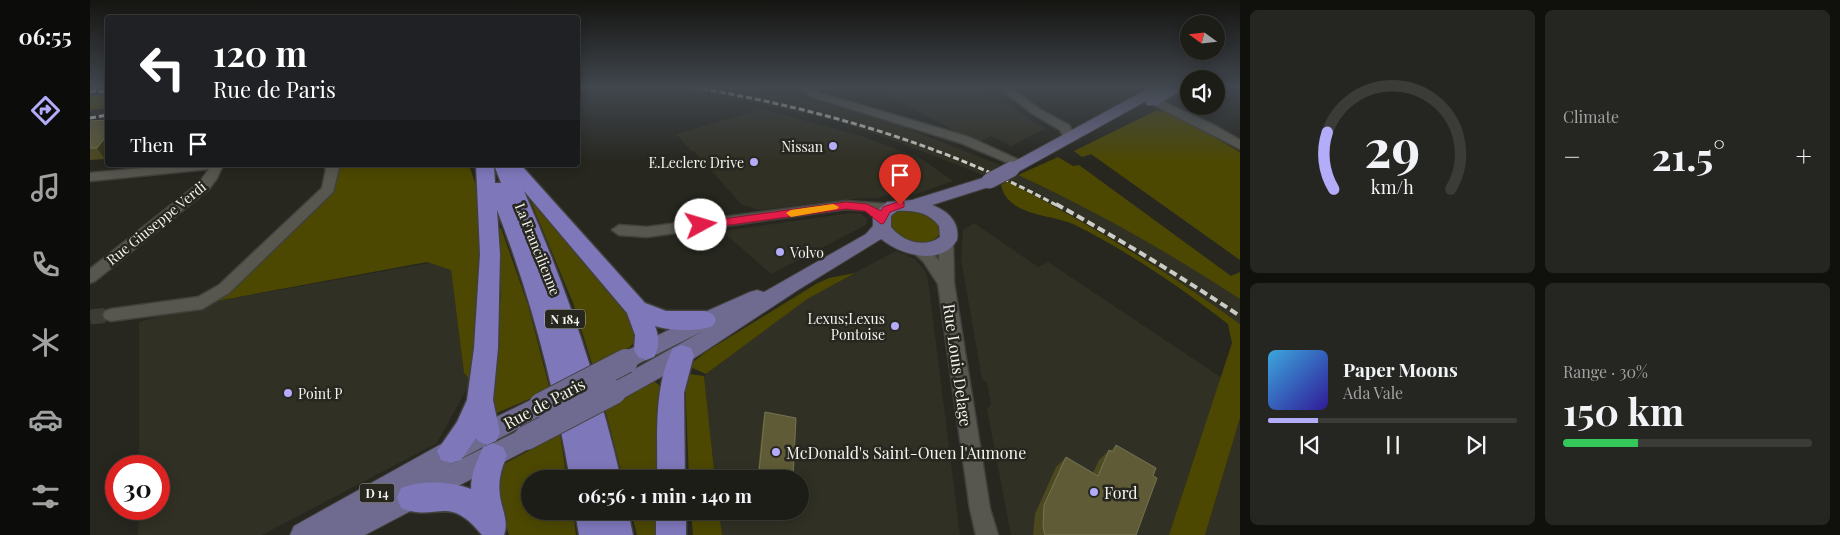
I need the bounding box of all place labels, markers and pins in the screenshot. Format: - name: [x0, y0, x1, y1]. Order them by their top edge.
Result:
- place label: Nissan: [781, 137, 824, 156]
- marker: Nissan: [827, 140, 839, 152]
- place label: E.Leclerc Drive: [648, 153, 744, 172]
- pin: [879, 154, 921, 205]
- marker: E.Leclerc Drive: [748, 156, 760, 168]
- place label: Volvo: [789, 243, 824, 262]
- marker: Volvo: [774, 246, 786, 258]
- place label: Lexus;Lexus Pontoise: [807, 309, 885, 344]
- marker: Lexus;Lexus Pontoise: [889, 320, 901, 332]
- place label: Point P: [298, 384, 343, 403]
- marker: Point P: [282, 387, 294, 399]
- place label: McDonald's Saint-Ouen l'Aumone: [786, 442, 1026, 463]
- marker: McDonald's Saint-Ouen l'Aumone: [770, 446, 782, 458]
- place label: Ford: [1104, 482, 1138, 503]
- marker: Ford: [1088, 486, 1100, 498]

